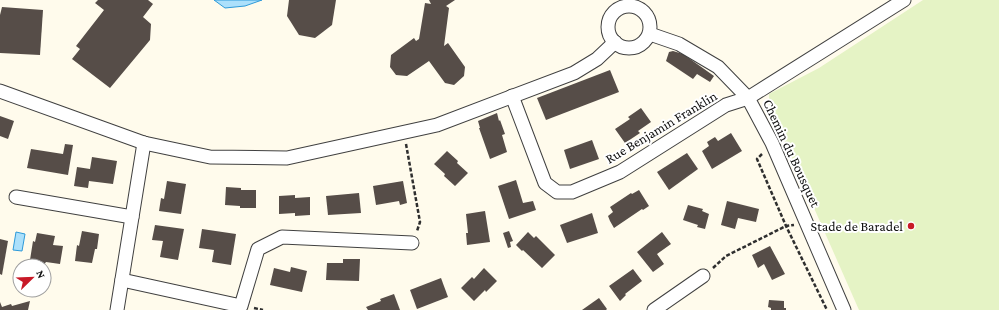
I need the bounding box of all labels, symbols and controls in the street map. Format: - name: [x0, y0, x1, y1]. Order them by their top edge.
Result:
- street label: Rue Benjamin Franklin: [602, 87, 721, 167]
- street label: Chemin du Bousquet: [760, 96, 824, 210]
- place label: Stade de Baradel: [811, 218, 903, 234]
- marker: Stade de Baradel: [906, 221, 916, 231]
- north arrow: [12, 258, 52, 298]
- text: N: [34, 268, 48, 280]

